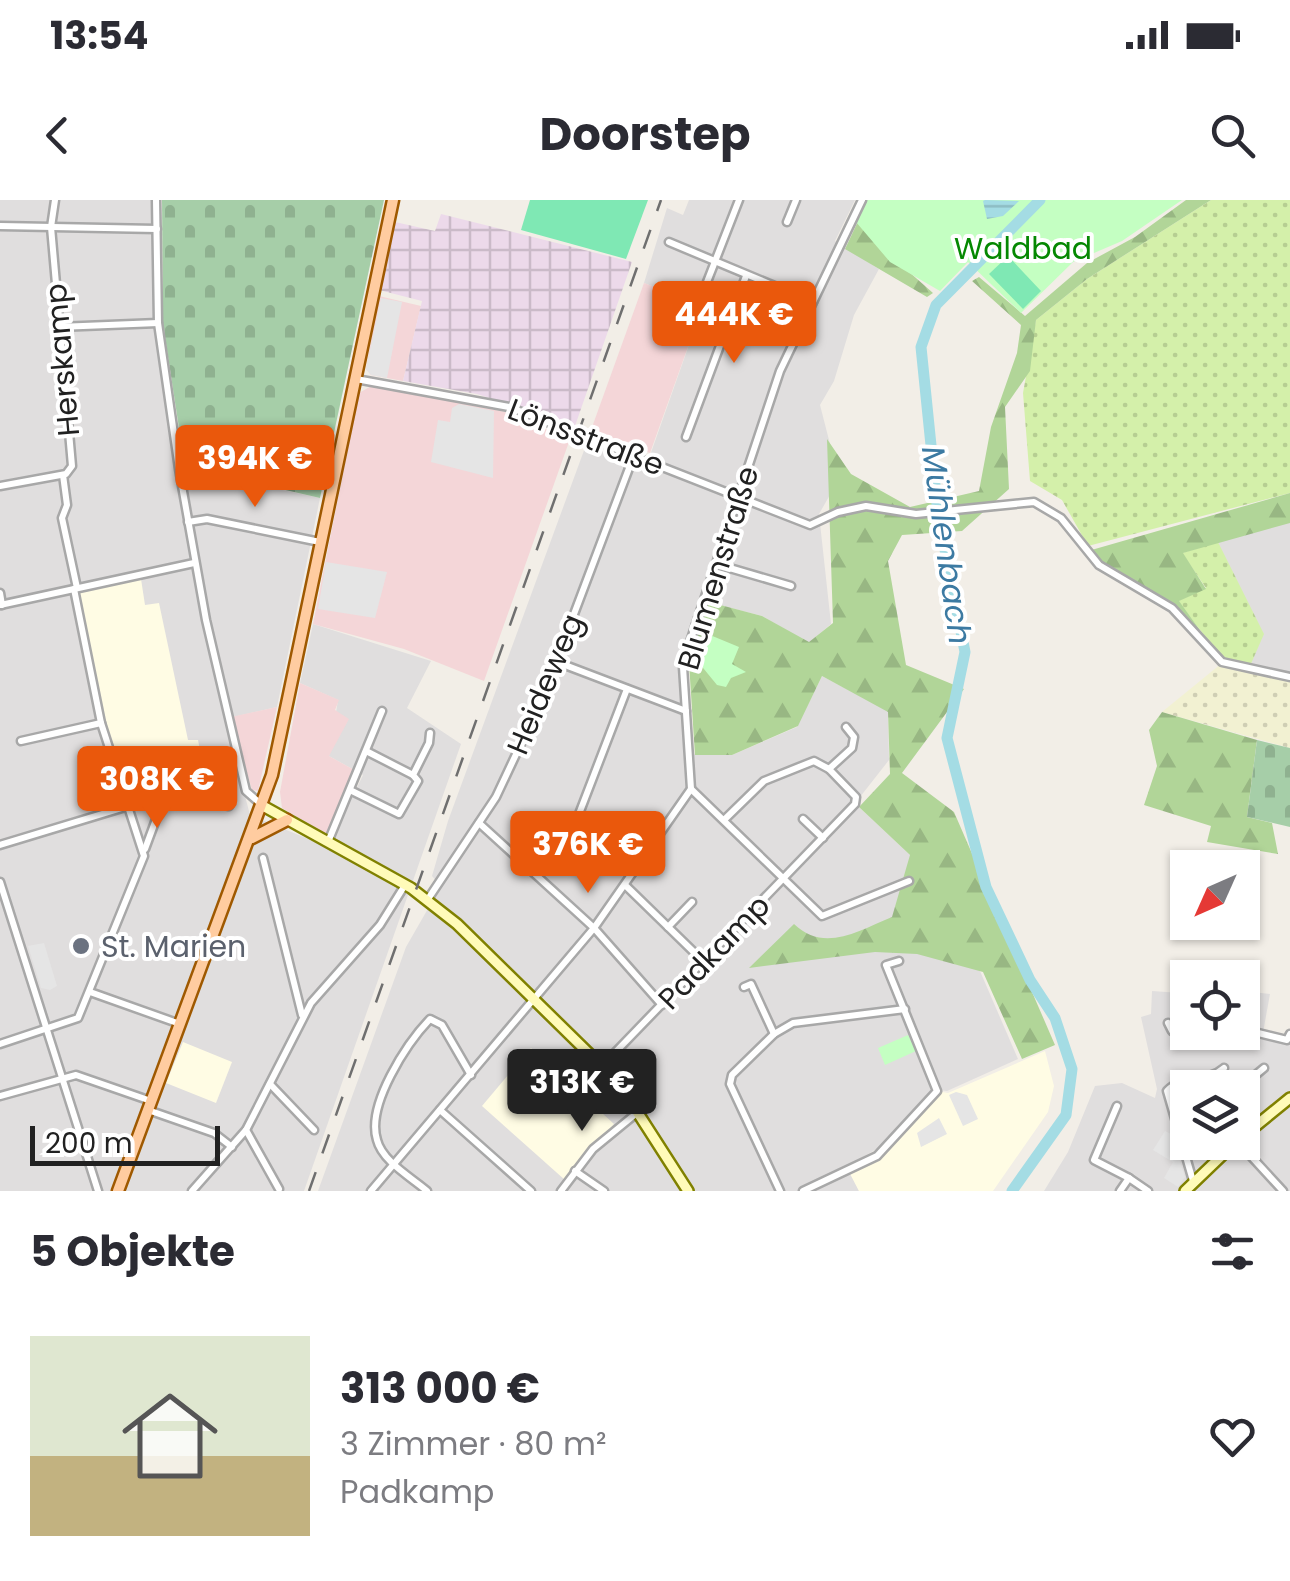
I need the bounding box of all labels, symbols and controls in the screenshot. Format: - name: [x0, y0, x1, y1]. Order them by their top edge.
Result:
- text: 13:54: [50, 9, 149, 62]
- text: Doorstep: [540, 103, 750, 166]
- icon: back: [30, 108, 85, 163]
- icon: search: [1205, 108, 1260, 163]
- park label: Waldbad: [954, 227, 1092, 270]
- pin: 444K €: [653, 281, 815, 366]
- street label: Herskamp: [34, 282, 90, 438]
- text: 444K €: [674, 291, 794, 336]
- street label: Lönsstraße: [502, 388, 670, 486]
- pin: 394K €: [174, 425, 336, 510]
- text: 394K €: [197, 435, 313, 480]
- water label: Mühlenbach: [911, 443, 983, 647]
- street label: Blumenstraße: [667, 461, 769, 675]
- street label: Heideweg: [496, 607, 594, 761]
- pin: 308K €: [76, 746, 238, 831]
- text: 308K €: [99, 756, 215, 801]
- pin: 376K €: [507, 811, 669, 896]
- text: 376K €: [532, 821, 644, 866]
- north arrow: [1170, 850, 1260, 940]
- map controls: [1170, 850, 1260, 1160]
- street label: Padkamp: [648, 885, 780, 1019]
- place label: St. Marien: [101, 925, 246, 968]
- marker: St. Marien: [70, 935, 92, 957]
- button: locate: [1170, 960, 1260, 1050]
- pin: 313K €: [501, 1049, 663, 1134]
- text: 313K €: [529, 1059, 635, 1104]
- button: layers: [1170, 1070, 1260, 1160]
- scale bar: [30, 1121, 220, 1166]
- text: 200 m: [45, 1124, 133, 1163]
- text: 5 Objekte: [30, 1222, 235, 1281]
- icon: filters: [1205, 1224, 1260, 1279]
- text: 313 000 €: [340, 1359, 540, 1418]
- icon: home: [110, 1376, 230, 1496]
- icon: heart: [1205, 1409, 1260, 1464]
- text: 3 Zimmer · 80 m²: [340, 1421, 607, 1466]
- text: Padkamp: [340, 1469, 495, 1514]

